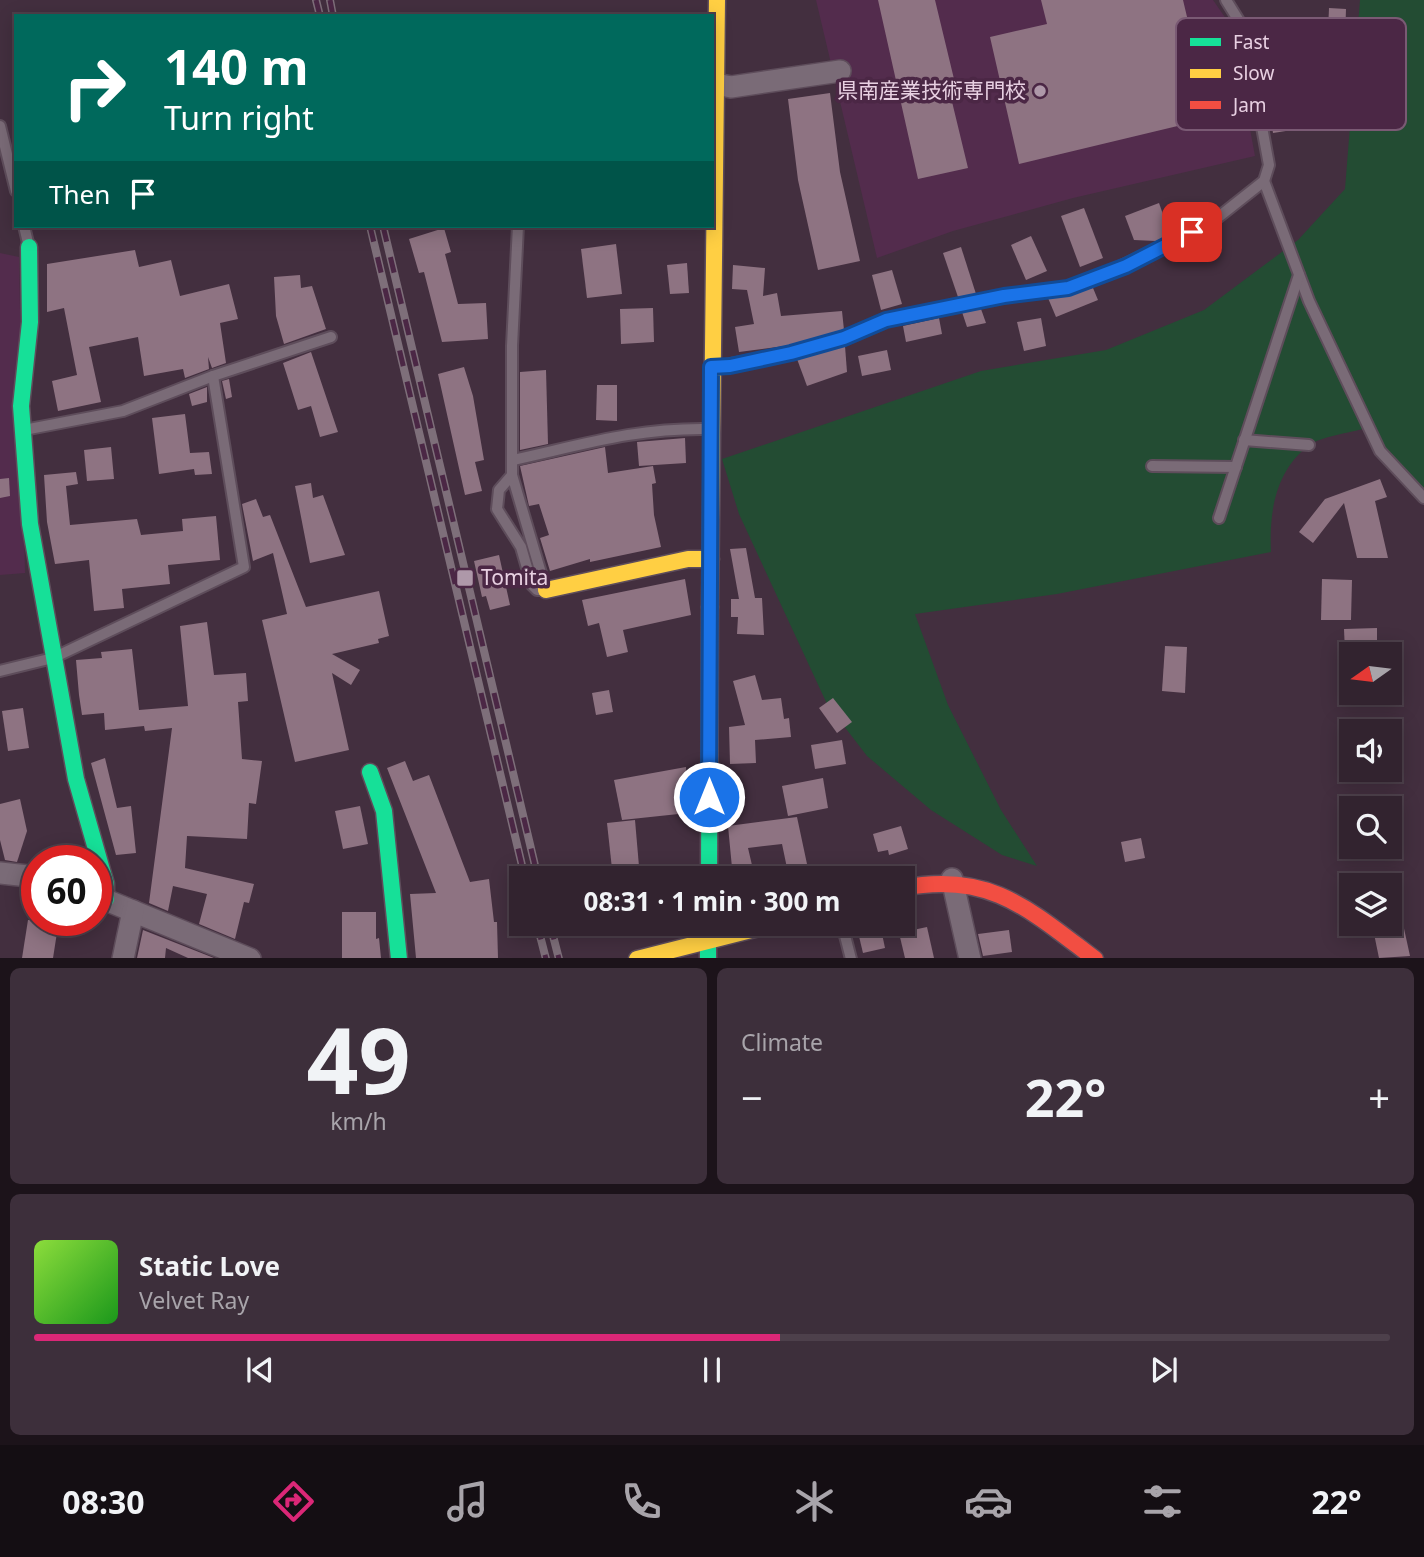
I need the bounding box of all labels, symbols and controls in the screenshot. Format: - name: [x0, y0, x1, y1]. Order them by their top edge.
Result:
- legend: [1176, 18, 1406, 130]
- text: Fast: [1233, 29, 1270, 55]
- text: 140 m: [164, 33, 309, 99]
- icon: right: [49, 42, 140, 133]
- text: Slow: [1233, 60, 1274, 86]
- place label: 県南産業技術専門校: [837, 76, 1026, 104]
- marker: 県南産業技術専門校: [1032, 83, 1048, 99]
- text: Jam: [1231, 92, 1267, 118]
- text: Turn right: [164, 96, 314, 139]
- icon: arrive: [124, 175, 162, 213]
- text: Then: [49, 176, 110, 212]
- pin: [1162, 202, 1222, 262]
- icon: arrive: [1173, 213, 1211, 251]
- place label: Tomita: [481, 563, 548, 591]
- marker: Tomita: [455, 568, 475, 588]
- north arrow: [1339, 642, 1402, 705]
- map controls: [1339, 642, 1402, 936]
- button: sound: [1339, 719, 1402, 782]
- position arrow: [672, 760, 746, 834]
- button: search: [1339, 796, 1402, 859]
- speed limit sign: 60: [21, 845, 112, 936]
- button: layers: [1339, 873, 1402, 936]
- text: 08:31 · 1 min · 300 m: [584, 883, 840, 919]
- text: 49: [306, 997, 411, 1121]
- text: Climate: [741, 1026, 823, 1058]
- text: 22°: [1025, 1061, 1106, 1132]
- text: −: [741, 1071, 763, 1123]
- text: +: [1368, 1071, 1390, 1123]
- text: km/h: [330, 1105, 387, 1137]
- text: Static Love: [139, 1248, 280, 1284]
- text: Velvet Ray: [139, 1284, 249, 1316]
- icon: previous: [241, 1351, 279, 1389]
- icon: pause: [693, 1351, 731, 1389]
- icon: next: [1145, 1351, 1183, 1389]
- icon: directions: [269, 1477, 318, 1526]
- icon: music: [443, 1477, 492, 1526]
- icon: phone: [617, 1477, 666, 1526]
- icon: climate: [790, 1477, 839, 1526]
- icon: car: [964, 1477, 1013, 1526]
- icon: filters: [1138, 1477, 1187, 1526]
- text: 08:30: [62, 1480, 145, 1523]
- text: 22°: [1311, 1480, 1362, 1523]

